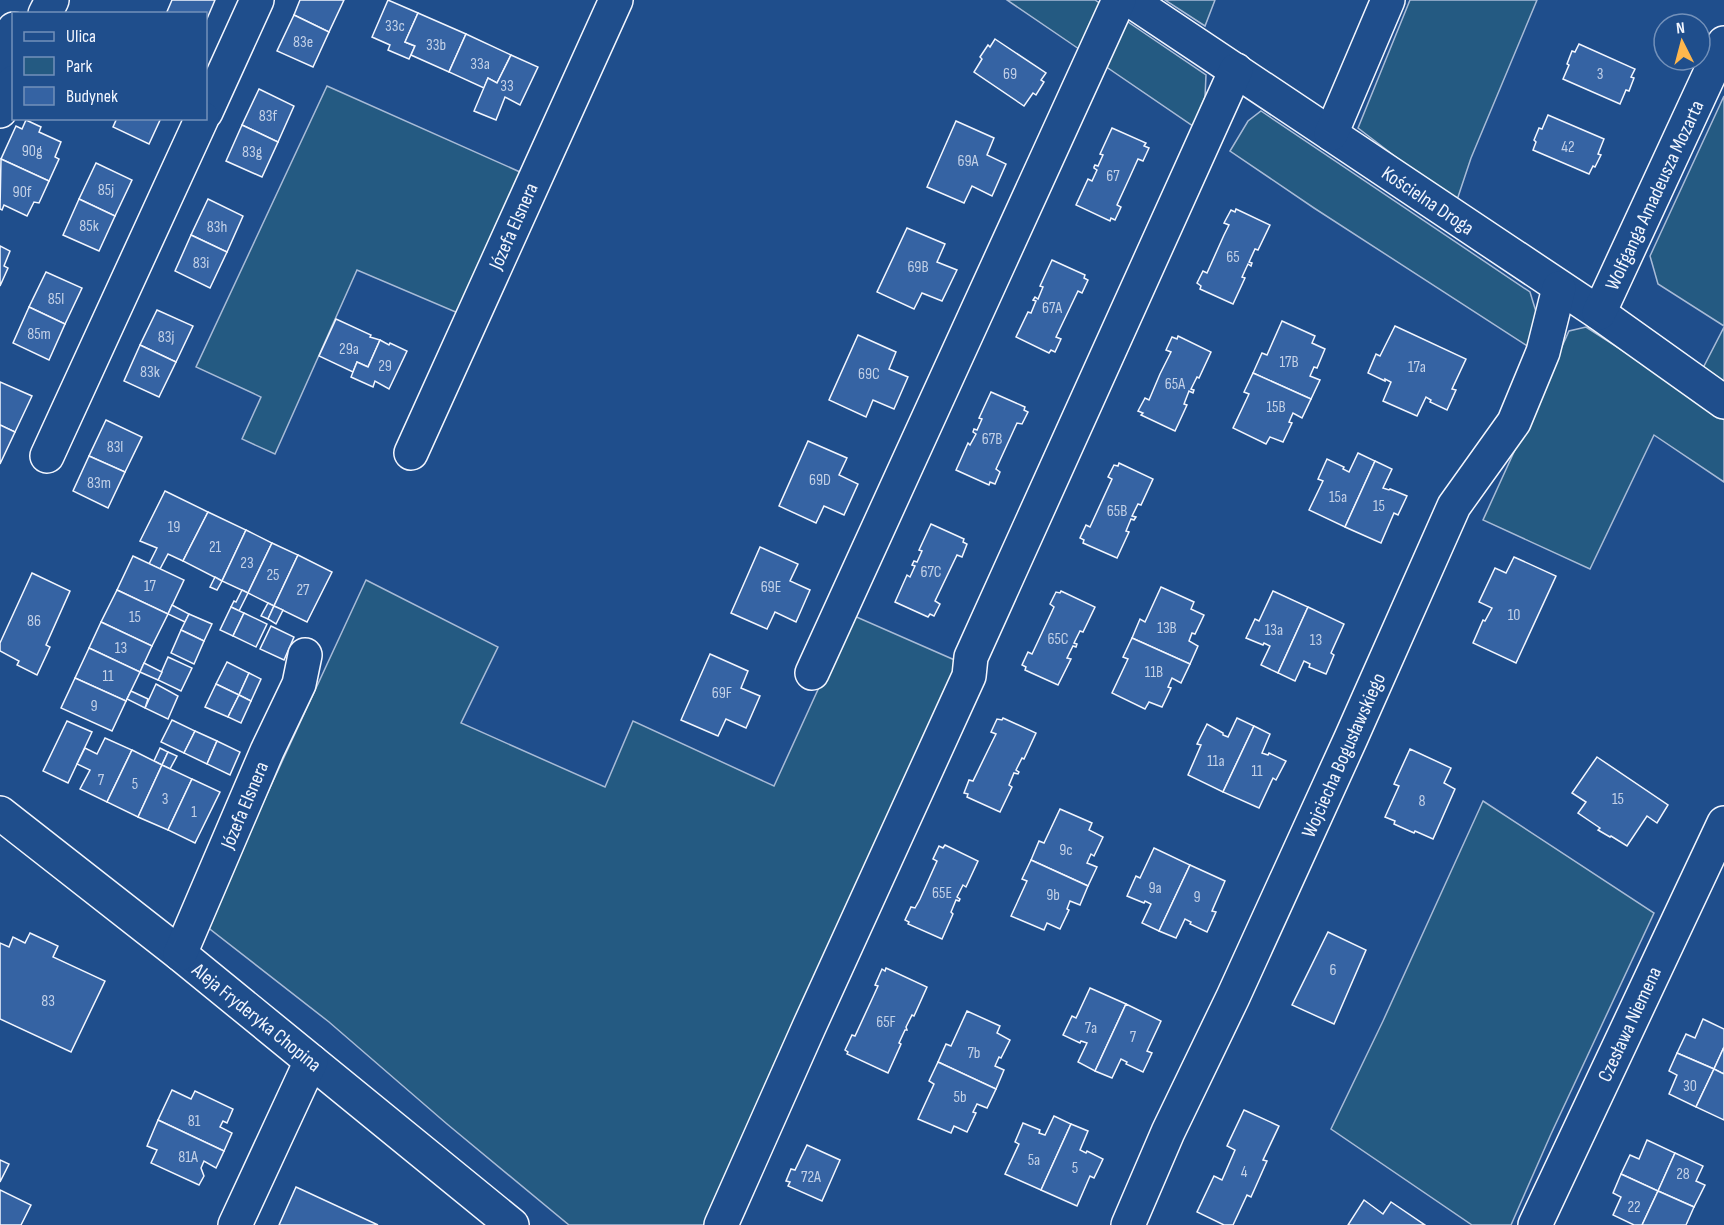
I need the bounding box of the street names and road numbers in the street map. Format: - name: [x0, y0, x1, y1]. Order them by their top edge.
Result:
- street label: Wolfganga Amadeusza Mozarta: [1600, 97, 1709, 294]
- street label: Kościelna Droga: [1377, 161, 1478, 240]
- street label: Józefa Elsnera: [484, 179, 544, 274]
- street label: Wojciecha Bogusławskiego: [1297, 669, 1391, 841]
- street label: Józefa Elsnera: [215, 758, 274, 854]
- street label: Aleja Fryderyka Chopina: [186, 958, 326, 1077]
- street label: Czesława Niemena: [1593, 963, 1667, 1086]

